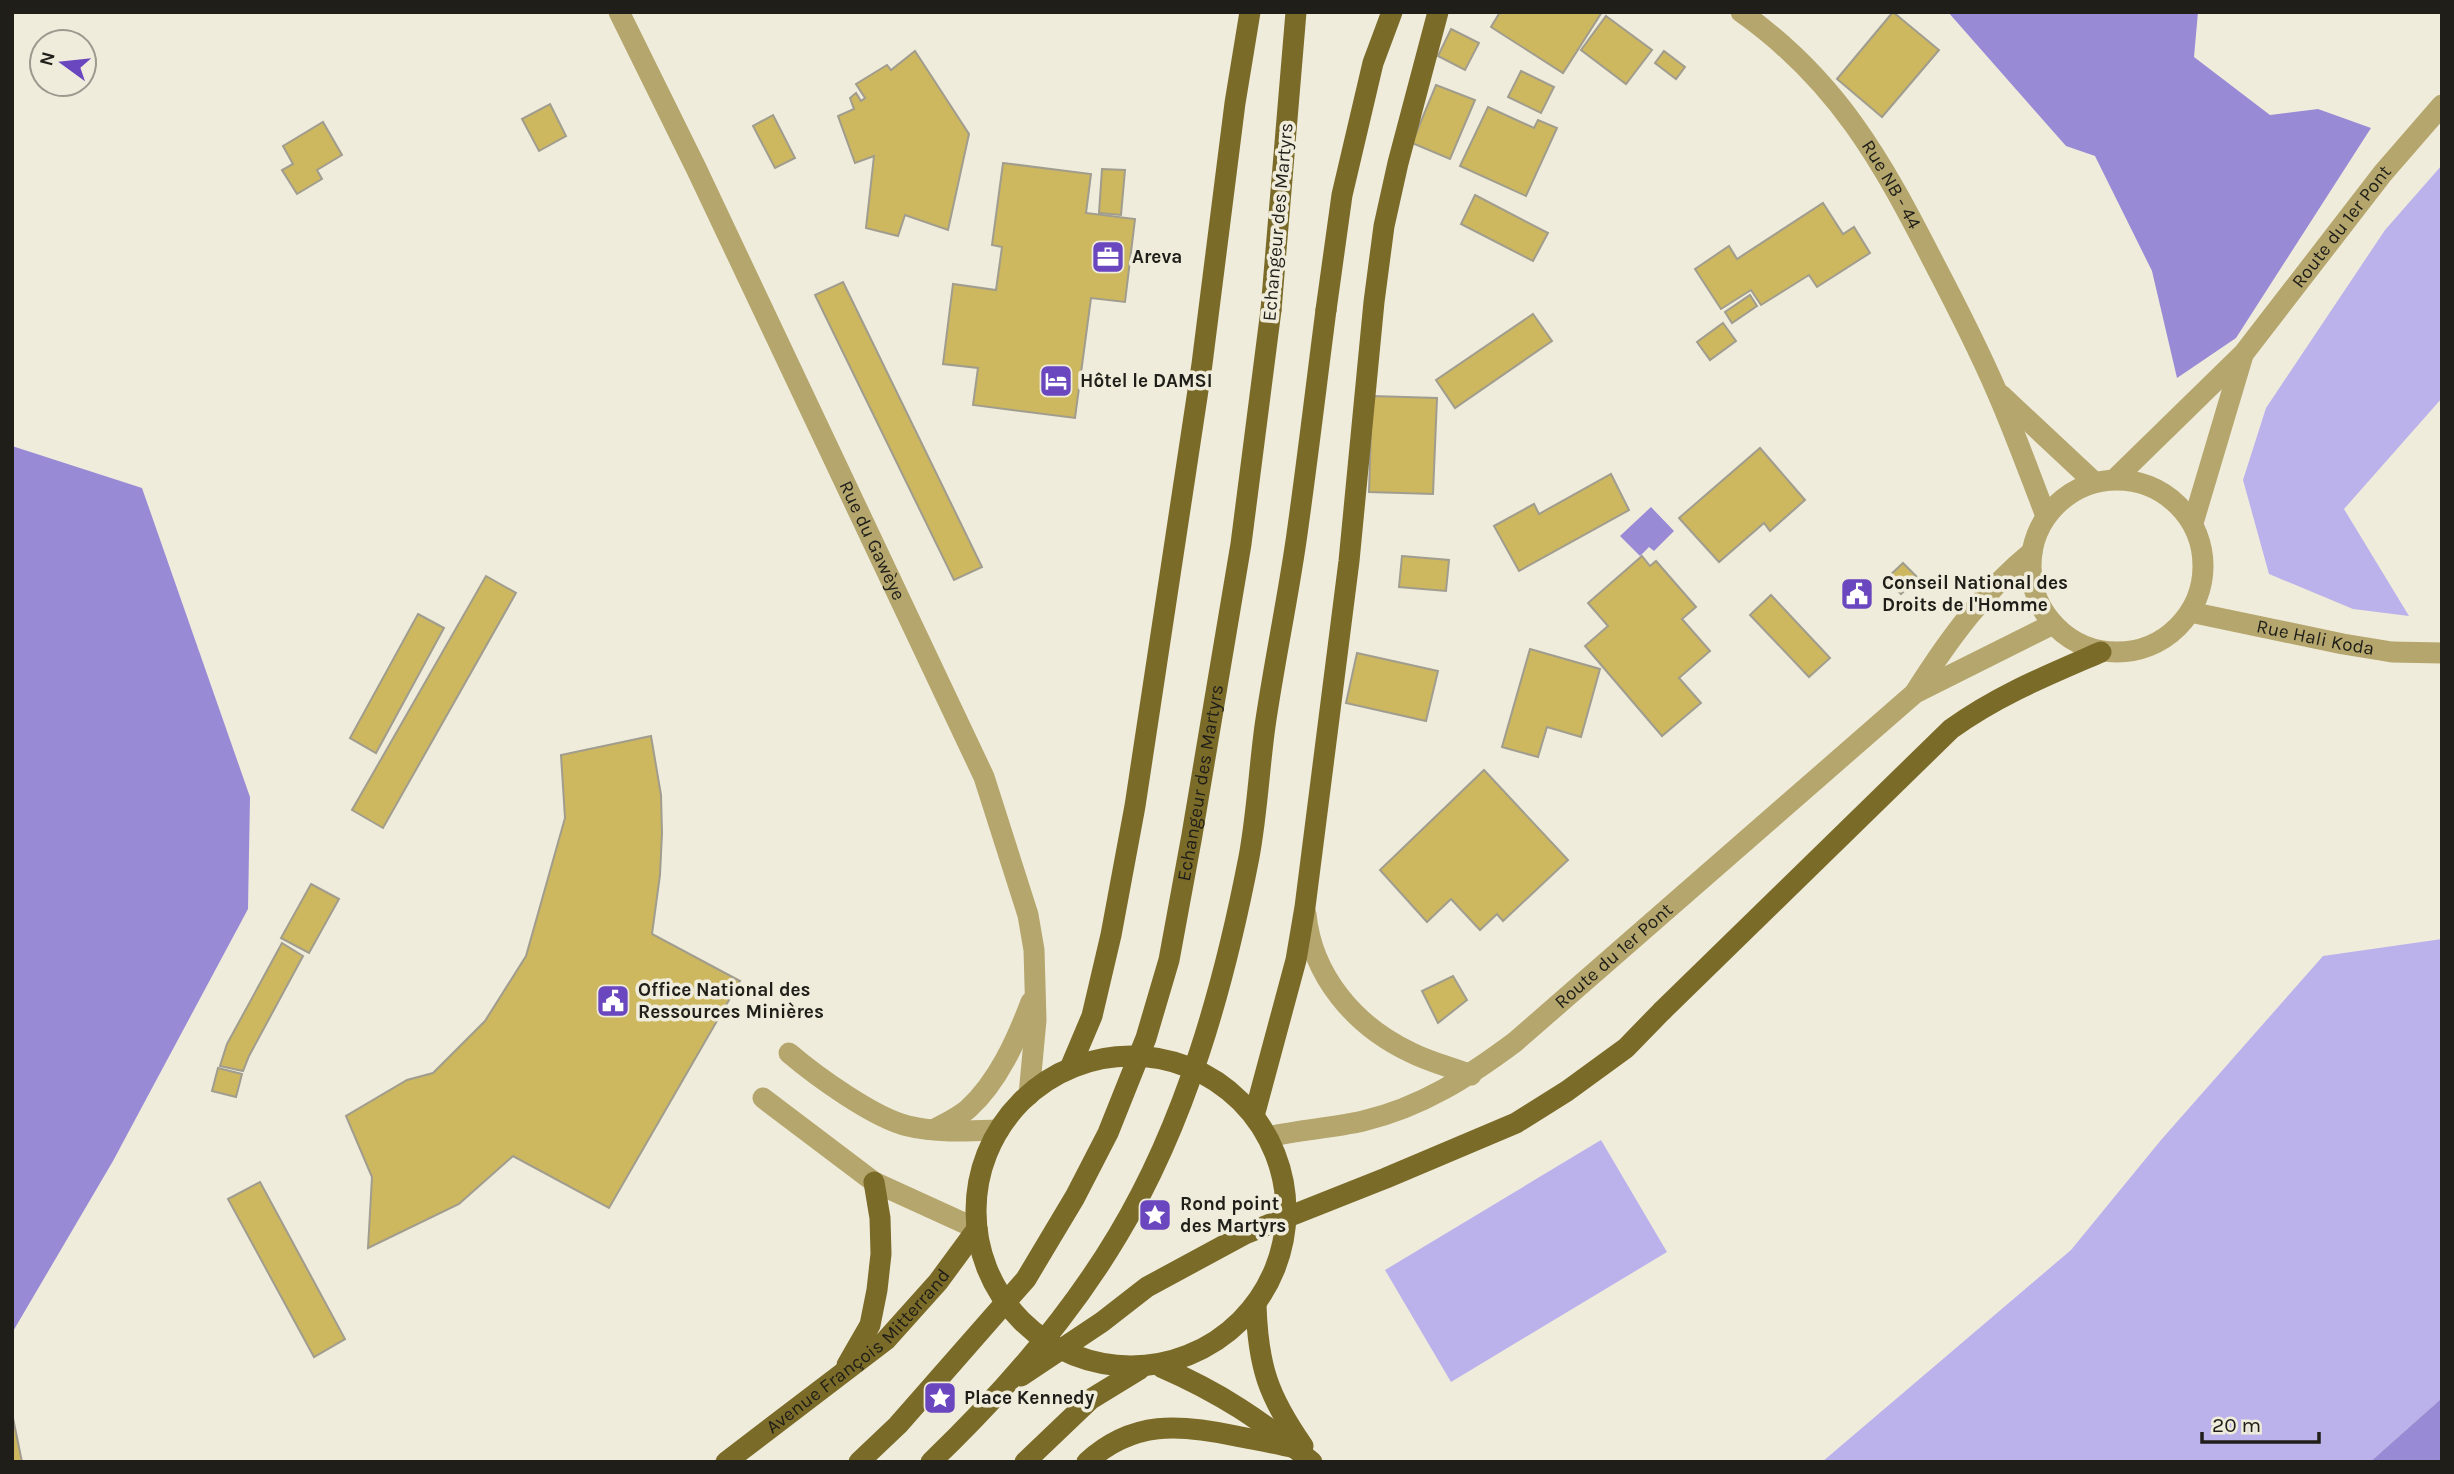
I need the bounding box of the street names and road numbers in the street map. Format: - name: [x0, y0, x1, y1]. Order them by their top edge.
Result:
- street label: Echangeur des Martyrs: [1258, 122, 1298, 322]
- street label: Rue NB - 44: [1857, 136, 1926, 233]
- street label: Route du 1er Pont: [2287, 161, 2396, 292]
- street label: Rue du Gawèye: [834, 477, 910, 604]
- street label: Rue Hali Koda: [2254, 615, 2376, 660]
- street label: Echangeur des Martyrs: [1173, 683, 1228, 883]
- street label: Route du 1er Pont: [1550, 898, 1677, 1013]
- street label: Avenue François Mitterrand: [762, 1265, 955, 1438]

